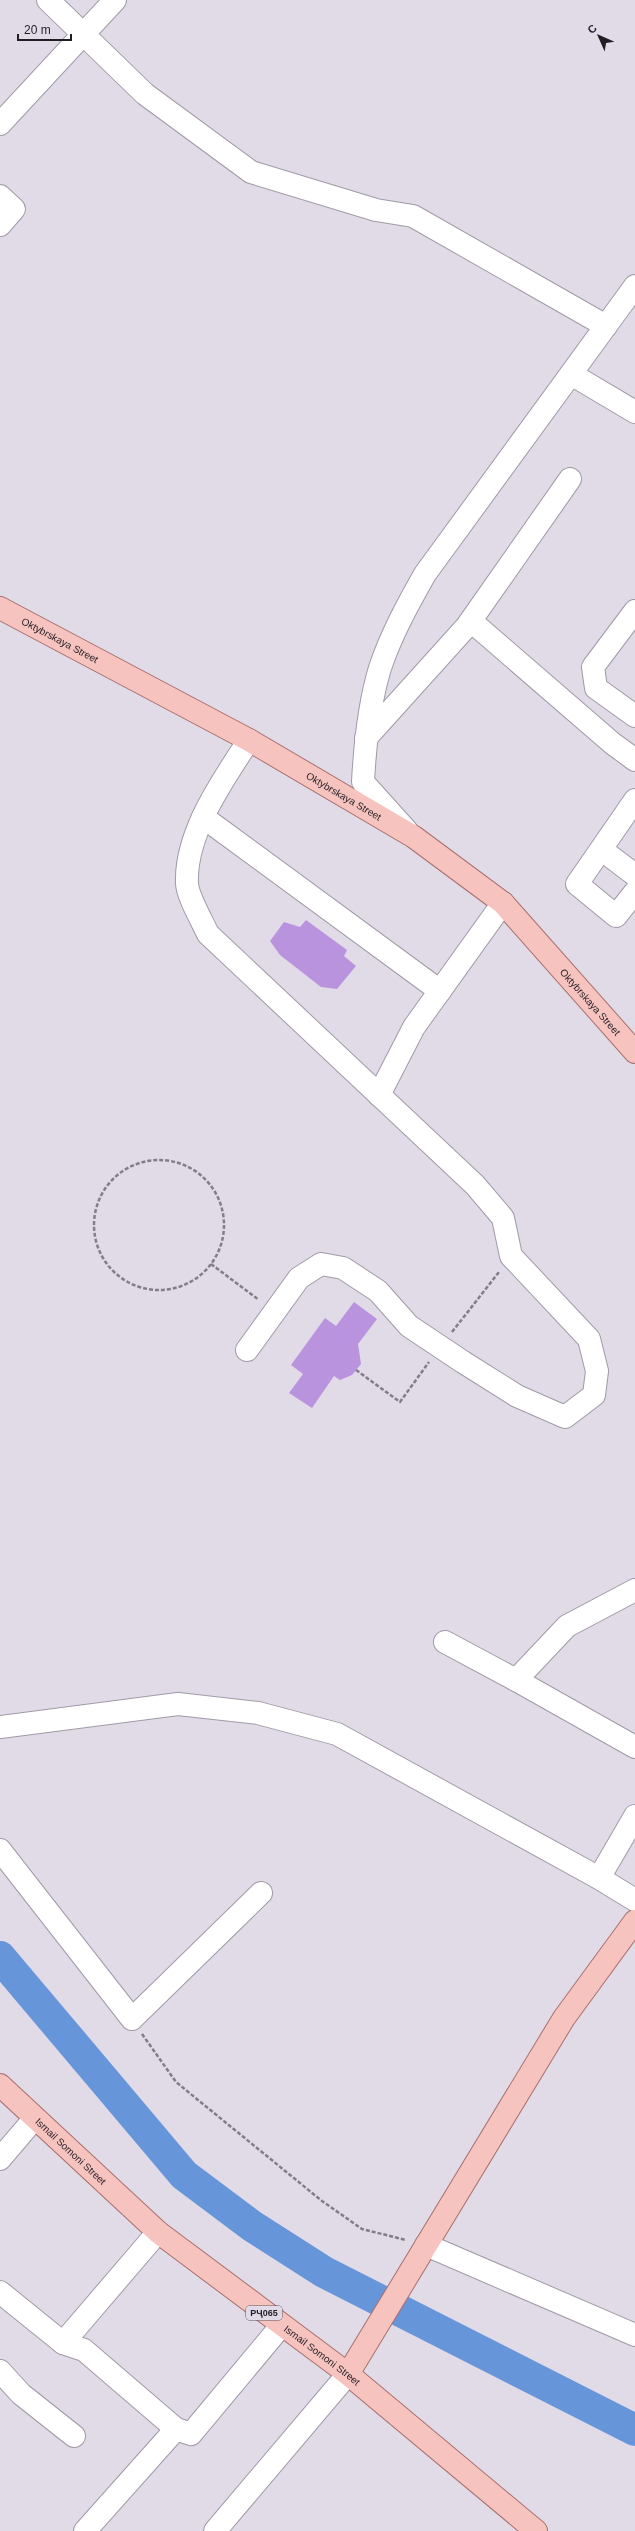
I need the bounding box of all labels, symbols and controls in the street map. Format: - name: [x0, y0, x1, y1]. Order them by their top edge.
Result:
- scale bar: [18, 16, 71, 42]
- north arrow: [579, 16, 619, 56]
- text: С: [585, 22, 599, 36]
- text: 20 m: [24, 23, 51, 37]
- street label: Oktybrskaya Street: [20, 616, 100, 665]
- street label: Oktybrskaya Street: [304, 770, 383, 823]
- street label: Oktybrskaya Street: [558, 967, 623, 1038]
- street label: Ismail Somoni Street: [33, 2116, 108, 2187]
- road number: РҶ065: [246, 2306, 282, 2320]
- street label: Ismail Somoni Street: [282, 2323, 362, 2388]

